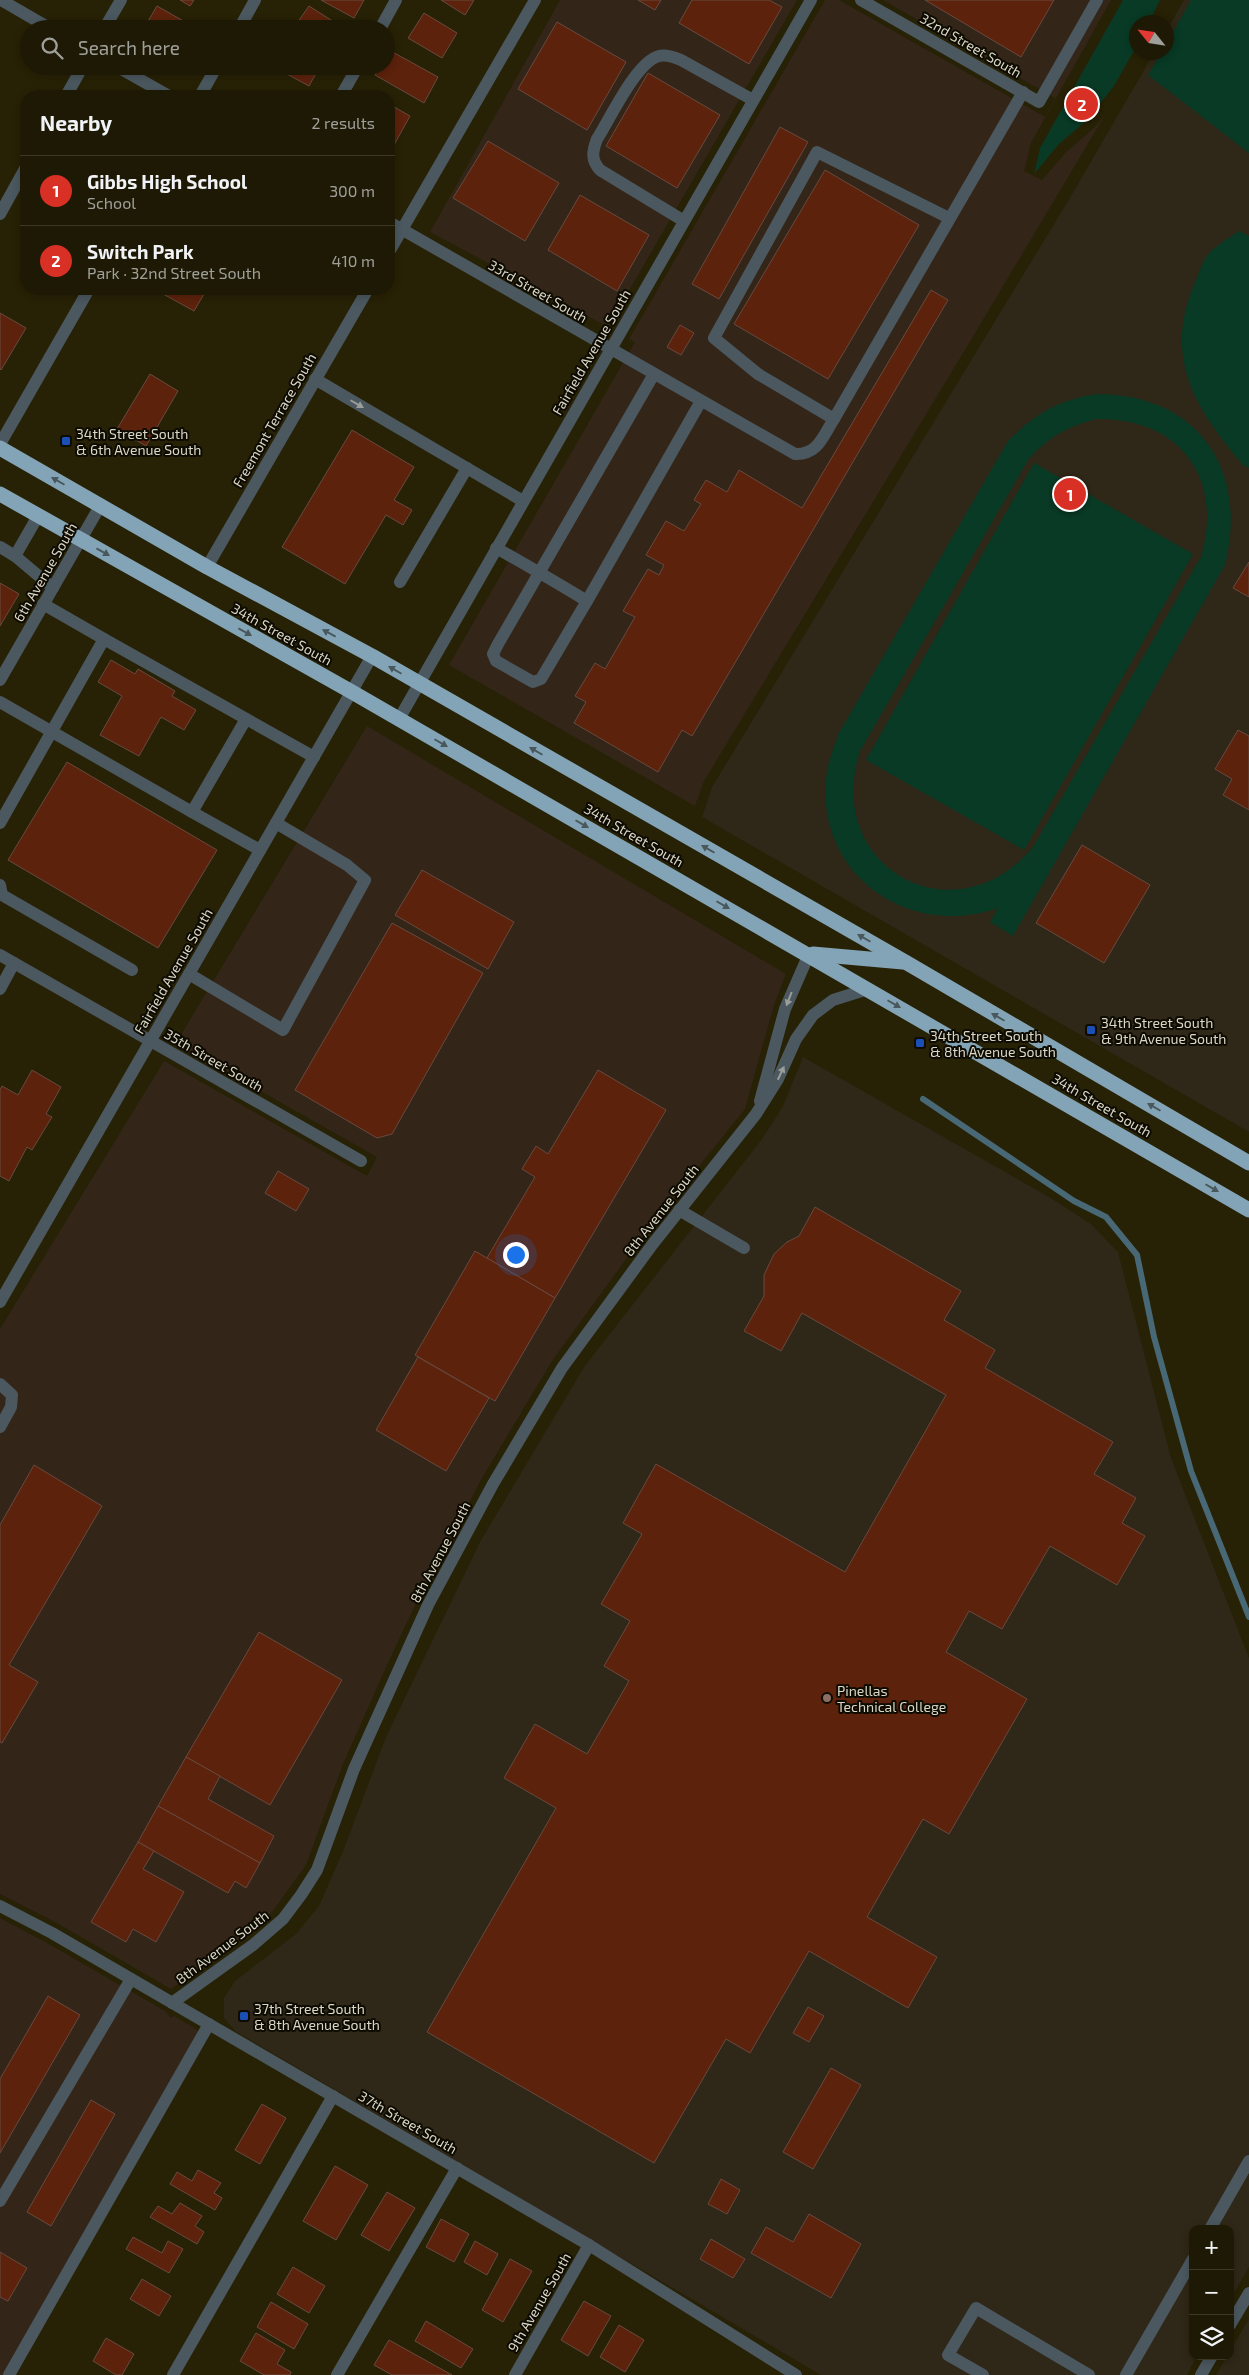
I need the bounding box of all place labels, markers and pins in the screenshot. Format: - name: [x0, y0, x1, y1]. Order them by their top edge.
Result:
- pin: 2: [1066, 85, 1098, 123]
- place label: 34th Street South & 6th Avenue South: [76, 425, 201, 458]
- marker: 34th Street South & 6th Avenue South: [60, 435, 72, 447]
- pin: 1: [1054, 475, 1086, 513]
- place label: 34th Street South & 9th Avenue South: [1101, 1014, 1226, 1047]
- marker: 34th Street South & 9th Avenue South: [1085, 1024, 1097, 1036]
- place label: 34th Street South & 8th Avenue South: [930, 1027, 1056, 1060]
- marker: 34th Street South & 8th Avenue South: [914, 1037, 926, 1049]
- place label: Pinellas Technical College: [837, 1682, 946, 1715]
- marker: Pinellas Technical College: [821, 1692, 833, 1704]
- place label: 37th Street South & 8th Avenue South: [254, 2000, 380, 2033]
- marker: 37th Street South & 8th Avenue South: [238, 2010, 250, 2022]

